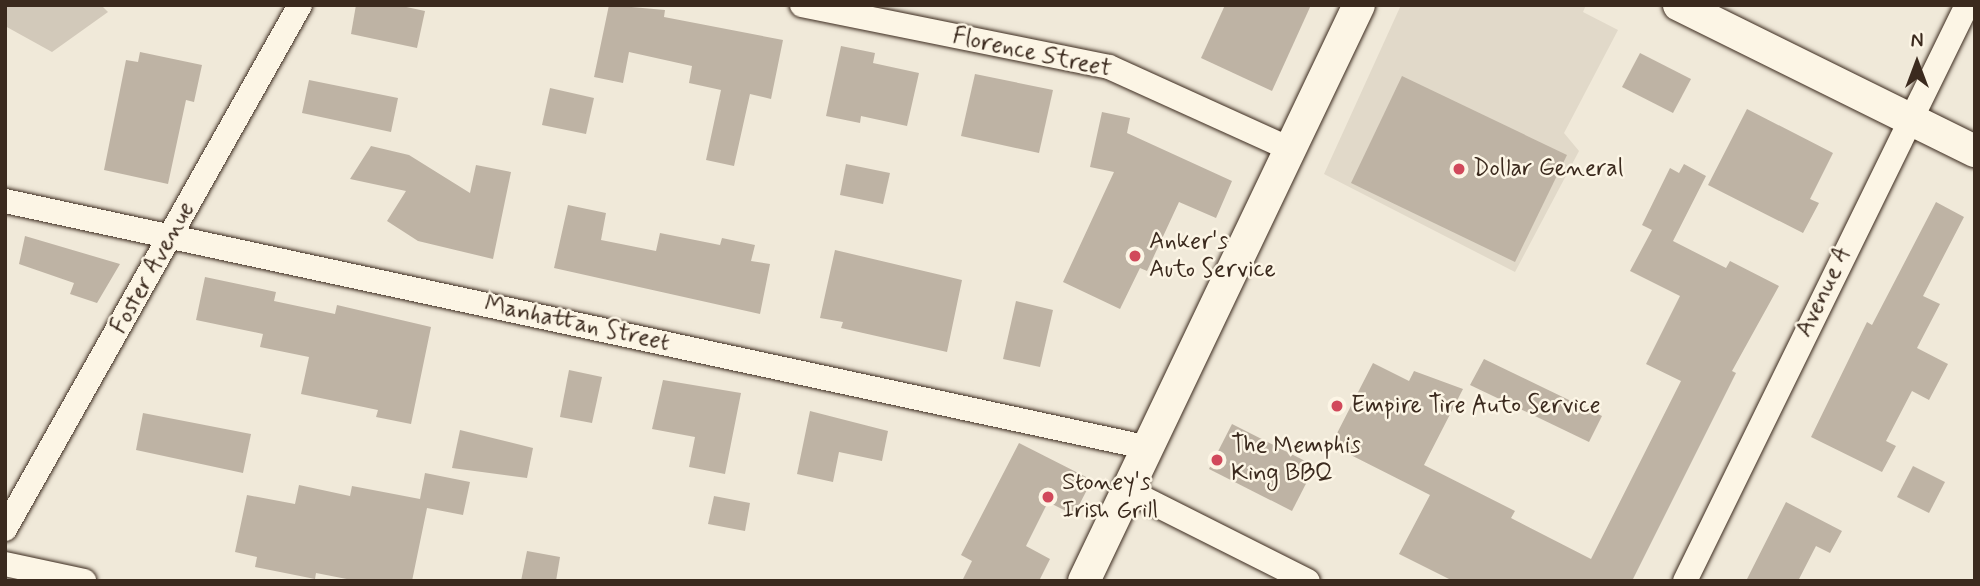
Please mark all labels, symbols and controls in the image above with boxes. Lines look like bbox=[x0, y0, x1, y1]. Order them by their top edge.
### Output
street label: Florence Street bbox=[951, 22, 1113, 84]
north arrow bbox=[1882, 28, 1952, 98]
text: N bbox=[1911, 29, 1923, 54]
place label: Dollar General bbox=[1473, 155, 1622, 183]
marker: Dollar General bbox=[1451, 161, 1467, 177]
street label: Foster Avenue bbox=[106, 198, 200, 338]
place label: Anker's Auto Service bbox=[1149, 228, 1273, 284]
street label: Avenue A bbox=[1790, 242, 1858, 342]
marker: Anker's Auto Service bbox=[1127, 248, 1143, 264]
street label: Manhattan Street bbox=[480, 290, 674, 358]
place label: Empire Tire Auto Service bbox=[1351, 392, 1596, 420]
marker: Empire Tire Auto Service bbox=[1329, 398, 1345, 414]
place label: The Memphis King BBQ bbox=[1231, 432, 1367, 488]
marker: The Memphis King BBQ bbox=[1209, 452, 1225, 468]
place label: Stoney's Irish Grill bbox=[1062, 469, 1158, 525]
marker: Stoney's Irish Grill bbox=[1040, 489, 1056, 505]

